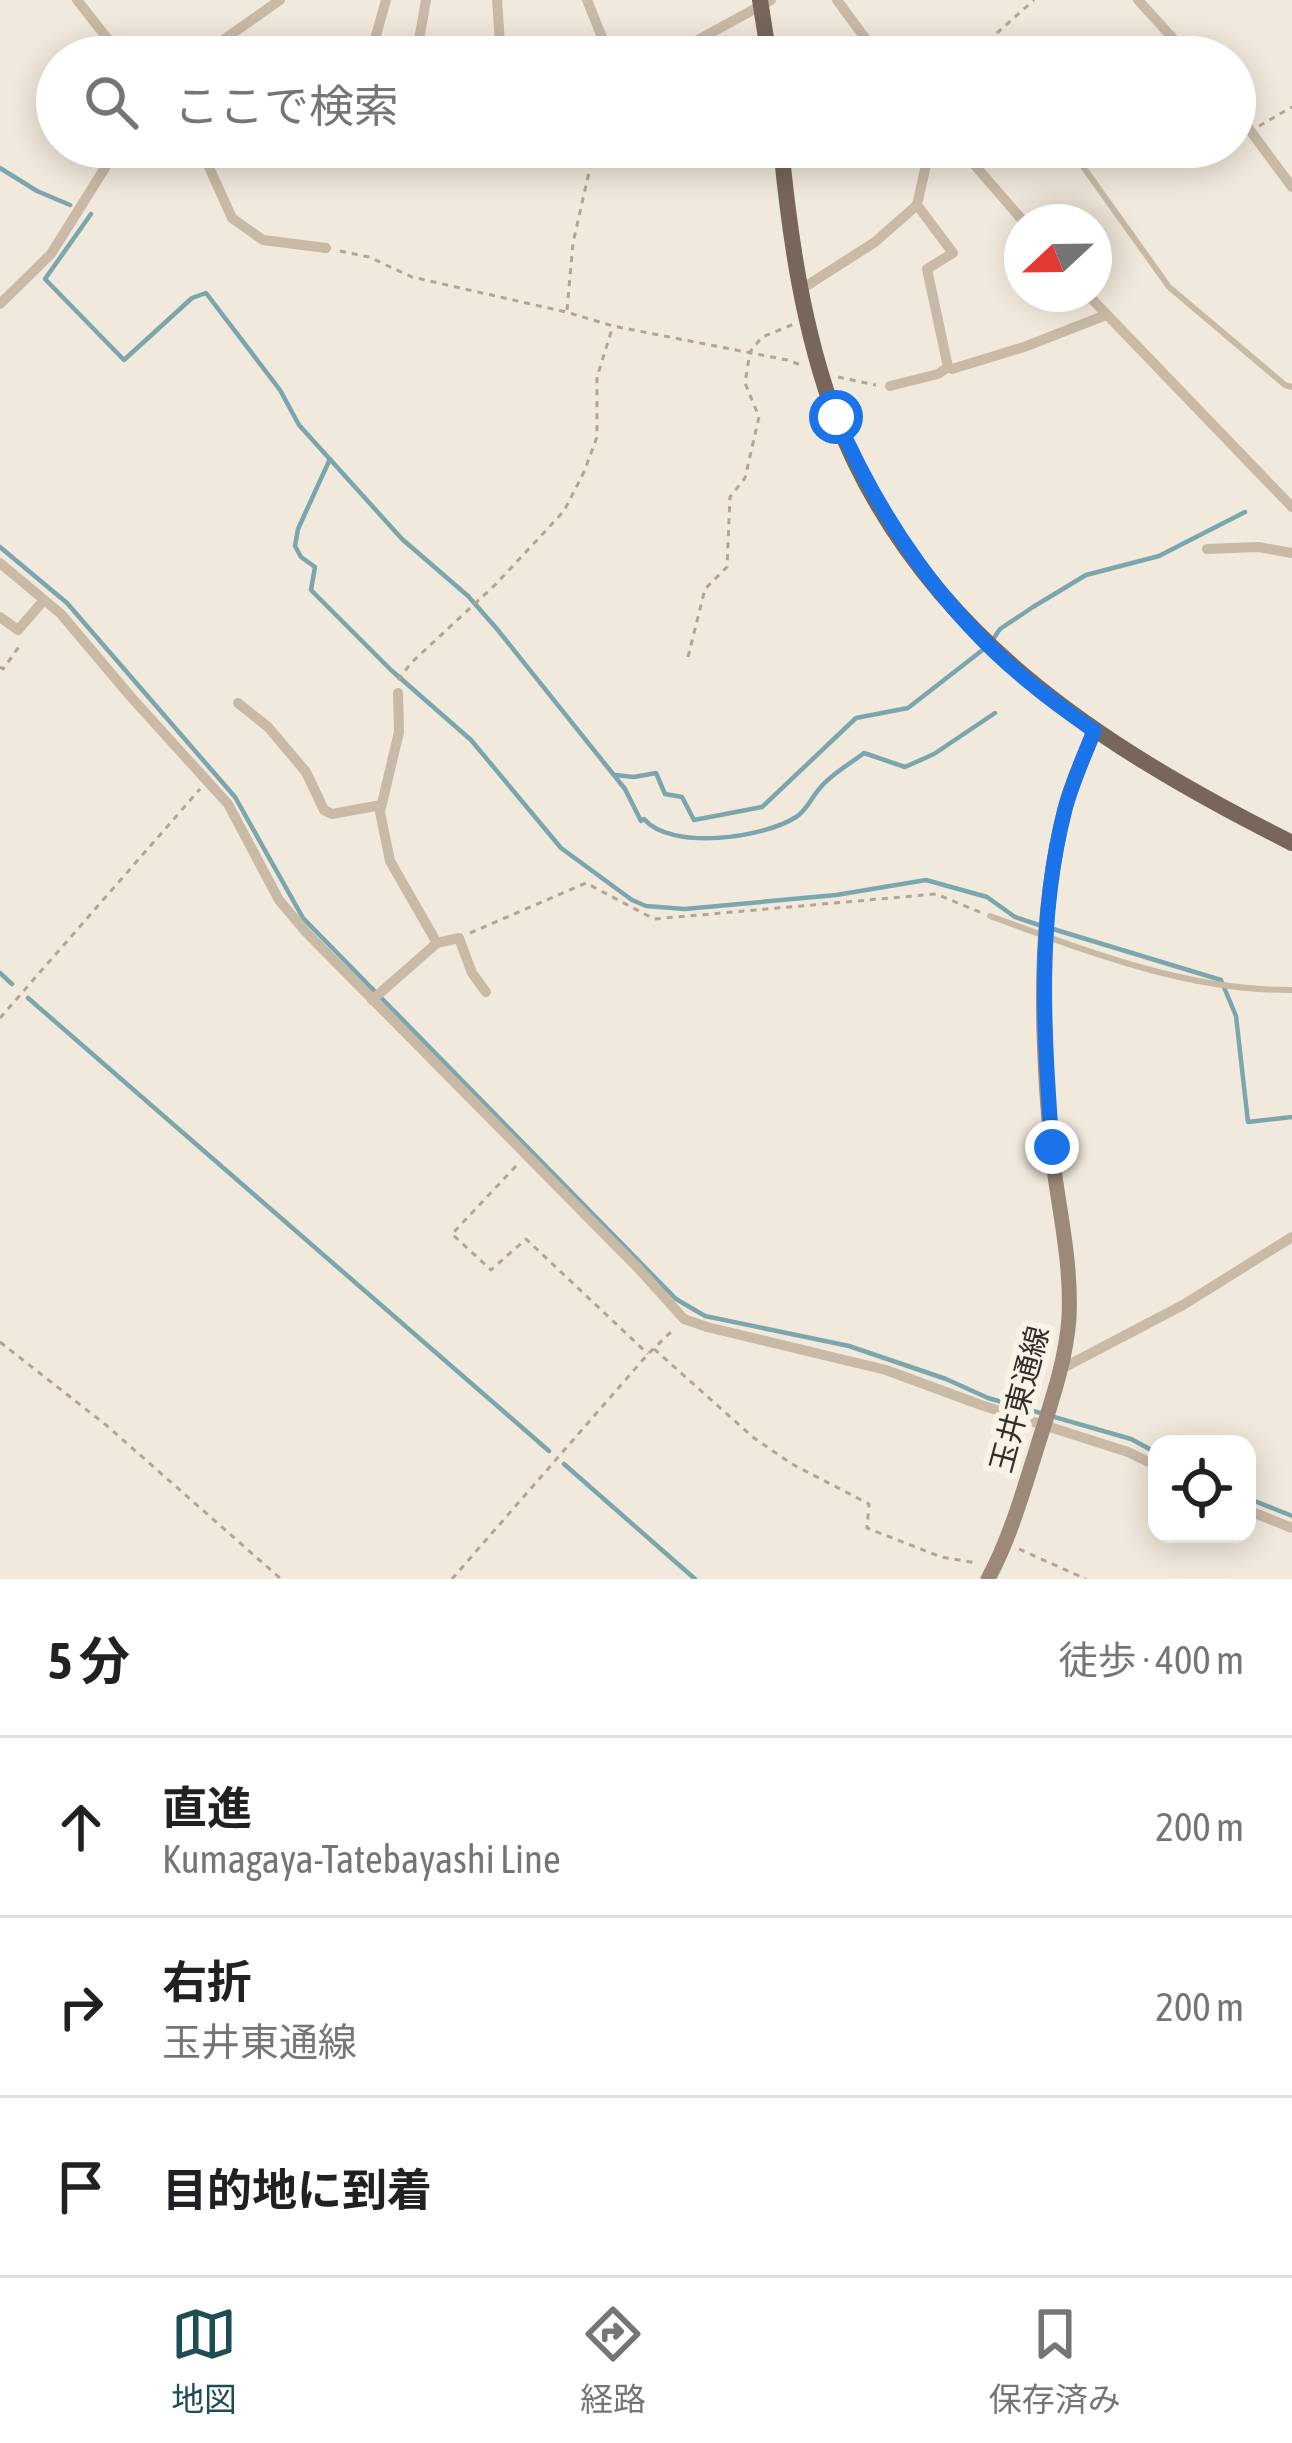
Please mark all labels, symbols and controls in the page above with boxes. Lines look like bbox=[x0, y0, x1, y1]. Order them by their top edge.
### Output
search box bbox=[36, 36, 1256, 168]
icon: search bbox=[78, 69, 144, 135]
text: ここで検索 bbox=[174, 80, 399, 132]
north arrow bbox=[1004, 204, 1112, 312]
route start bbox=[809, 390, 863, 444]
route end bbox=[1025, 1120, 1079, 1174]
street label: 玉井東通線 bbox=[983, 1322, 1055, 1476]
map controls bbox=[1148, 1435, 1256, 1543]
button: locate bbox=[1148, 1435, 1256, 1543]
text: 5 分 bbox=[48, 1631, 130, 1690]
text: 徒歩 · 400 m bbox=[1059, 1638, 1244, 1682]
text: 直進 bbox=[162, 1782, 252, 1834]
icon: ahead bbox=[48, 1794, 114, 1860]
text: 200 m bbox=[1156, 1805, 1244, 1849]
text: Kumagaya-Tatebayashi Line bbox=[162, 1837, 561, 1881]
text: 右折 bbox=[162, 1956, 252, 2008]
icon: right bbox=[48, 1974, 114, 2040]
text: 200 m bbox=[1156, 1985, 1244, 2029]
text: 玉井東通線 bbox=[162, 2020, 357, 2064]
icon: arrive bbox=[48, 2154, 114, 2220]
text: 目的地に到着 bbox=[162, 2164, 432, 2216]
tab: 地図 bbox=[171, 2301, 237, 2421]
tab: 経路 bbox=[580, 2301, 646, 2421]
tab: 保存済み bbox=[989, 2301, 1121, 2421]

